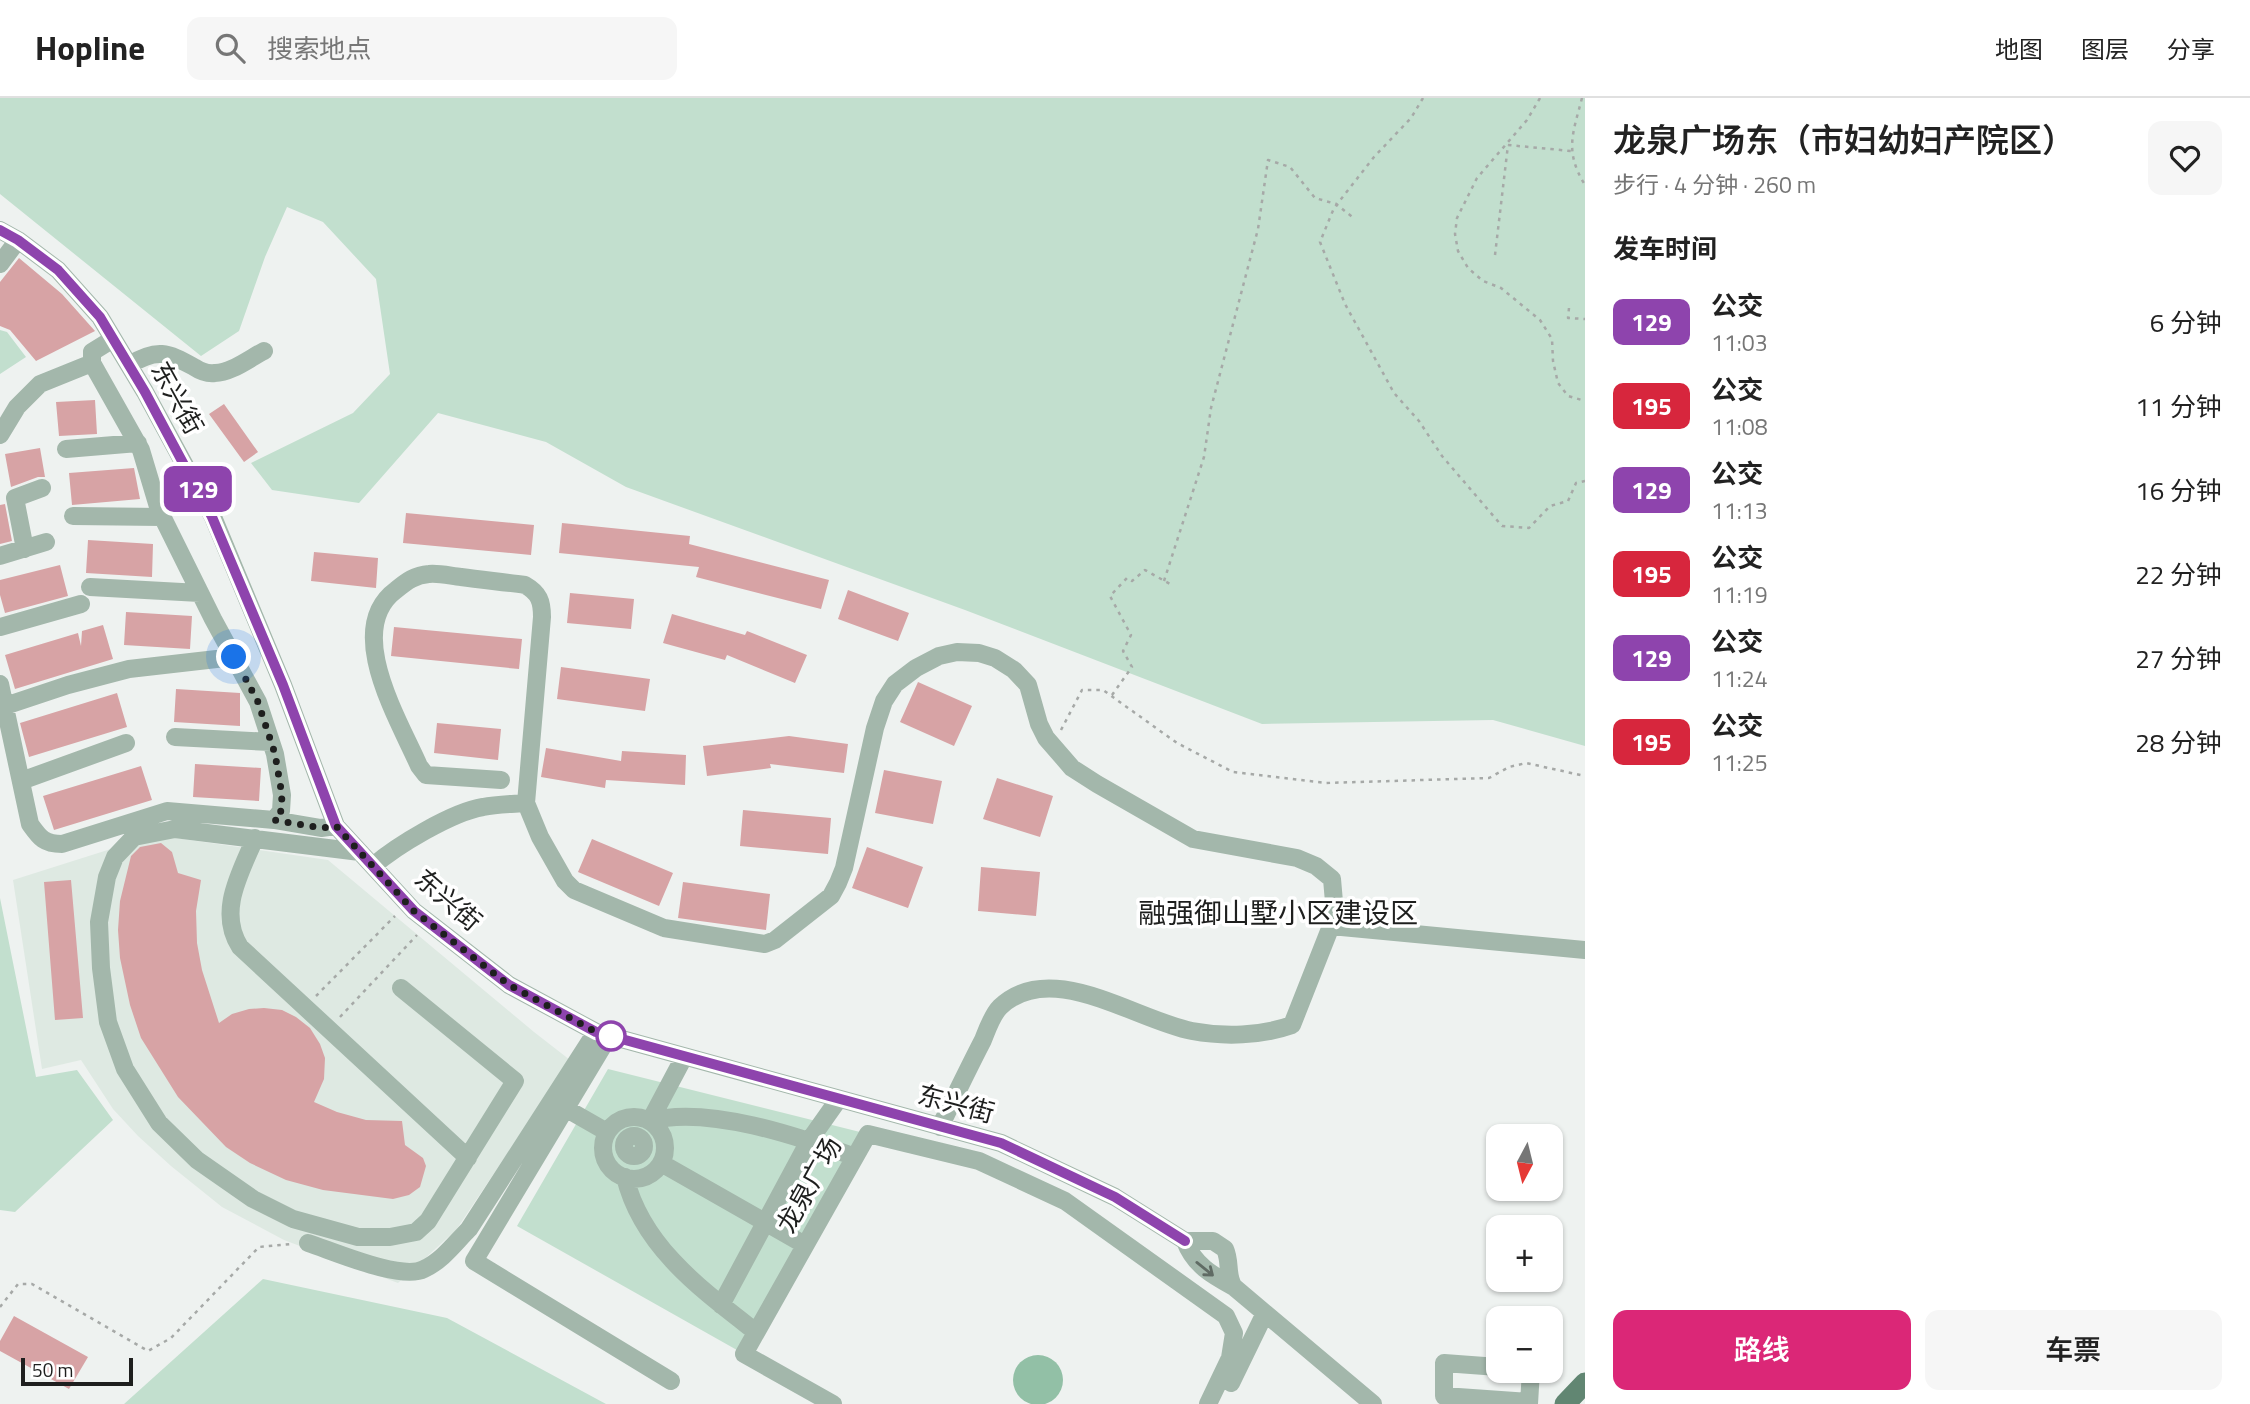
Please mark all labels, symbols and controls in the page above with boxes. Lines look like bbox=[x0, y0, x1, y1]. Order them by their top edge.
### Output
search box bbox=[187, 17, 677, 80]
text: Hopline bbox=[35, 23, 145, 73]
icon: search bbox=[211, 29, 249, 67]
text: 搜索地点 bbox=[267, 29, 371, 68]
text: 地图 bbox=[1995, 31, 2043, 67]
text: 图层 bbox=[2081, 31, 2129, 67]
text: 分享 bbox=[2167, 31, 2215, 67]
text: 龙泉广场东（市妇幼妇产院区） bbox=[1613, 115, 2075, 165]
button: heart bbox=[2148, 121, 2222, 195]
text: 步行 · 4 分钟 · 260 m bbox=[1613, 167, 1816, 202]
text: 发车时间 bbox=[1613, 229, 1717, 268]
text: 公交 bbox=[1711, 286, 1763, 325]
text: 6 分钟 bbox=[2150, 303, 2222, 342]
text: 129 bbox=[1631, 304, 1672, 340]
text: 11:03 bbox=[1711, 325, 1768, 360]
street label: 东兴街 bbox=[141, 354, 213, 441]
text: 公交 bbox=[1711, 370, 1763, 409]
text: 11 分钟 bbox=[2135, 387, 2222, 426]
text: 195 bbox=[1631, 388, 1672, 424]
text: 11:08 bbox=[1711, 409, 1768, 444]
text: 公交 bbox=[1711, 454, 1763, 493]
line badge: 129 bbox=[158, 466, 238, 512]
text: 129 bbox=[178, 471, 218, 507]
text: 16 分钟 bbox=[2135, 471, 2222, 510]
text: 129 bbox=[1631, 472, 1672, 508]
text: 11:13 bbox=[1711, 493, 1768, 528]
text: 公交 bbox=[1711, 538, 1763, 577]
text: 22 分钟 bbox=[2135, 555, 2222, 594]
text: 195 bbox=[1631, 556, 1672, 592]
text: 11:19 bbox=[1711, 577, 1768, 612]
text: 公交 bbox=[1711, 622, 1763, 661]
your location bbox=[216, 639, 251, 674]
text: 27 分钟 bbox=[2135, 639, 2222, 678]
text: 129 bbox=[1631, 640, 1672, 676]
text: 11:24 bbox=[1711, 661, 1768, 696]
text: 公交 bbox=[1711, 706, 1763, 745]
text: 28 分钟 bbox=[2135, 723, 2222, 762]
text: 195 bbox=[1631, 724, 1672, 760]
text: 11:25 bbox=[1711, 745, 1768, 780]
street label: 东兴街 bbox=[406, 859, 491, 940]
district label: 融强御山墅小区建设区 bbox=[1138, 891, 1418, 934]
unlabelled marker bbox=[596, 1021, 626, 1051]
street label: 东兴街 bbox=[913, 1075, 999, 1132]
north arrow bbox=[1486, 1124, 1563, 1200]
map controls bbox=[1486, 1124, 1563, 1383]
street label: 龙泉广场 bbox=[766, 1130, 851, 1240]
button: + bbox=[1486, 1215, 1563, 1292]
one-way arrow bbox=[1195, 1261, 1213, 1276]
button: − bbox=[1486, 1306, 1563, 1383]
button: 路线 bbox=[1613, 1310, 1911, 1390]
button: 车票 bbox=[1925, 1310, 2222, 1390]
scale bar bbox=[21, 1355, 133, 1387]
text: 50 m bbox=[32, 1355, 73, 1384]

